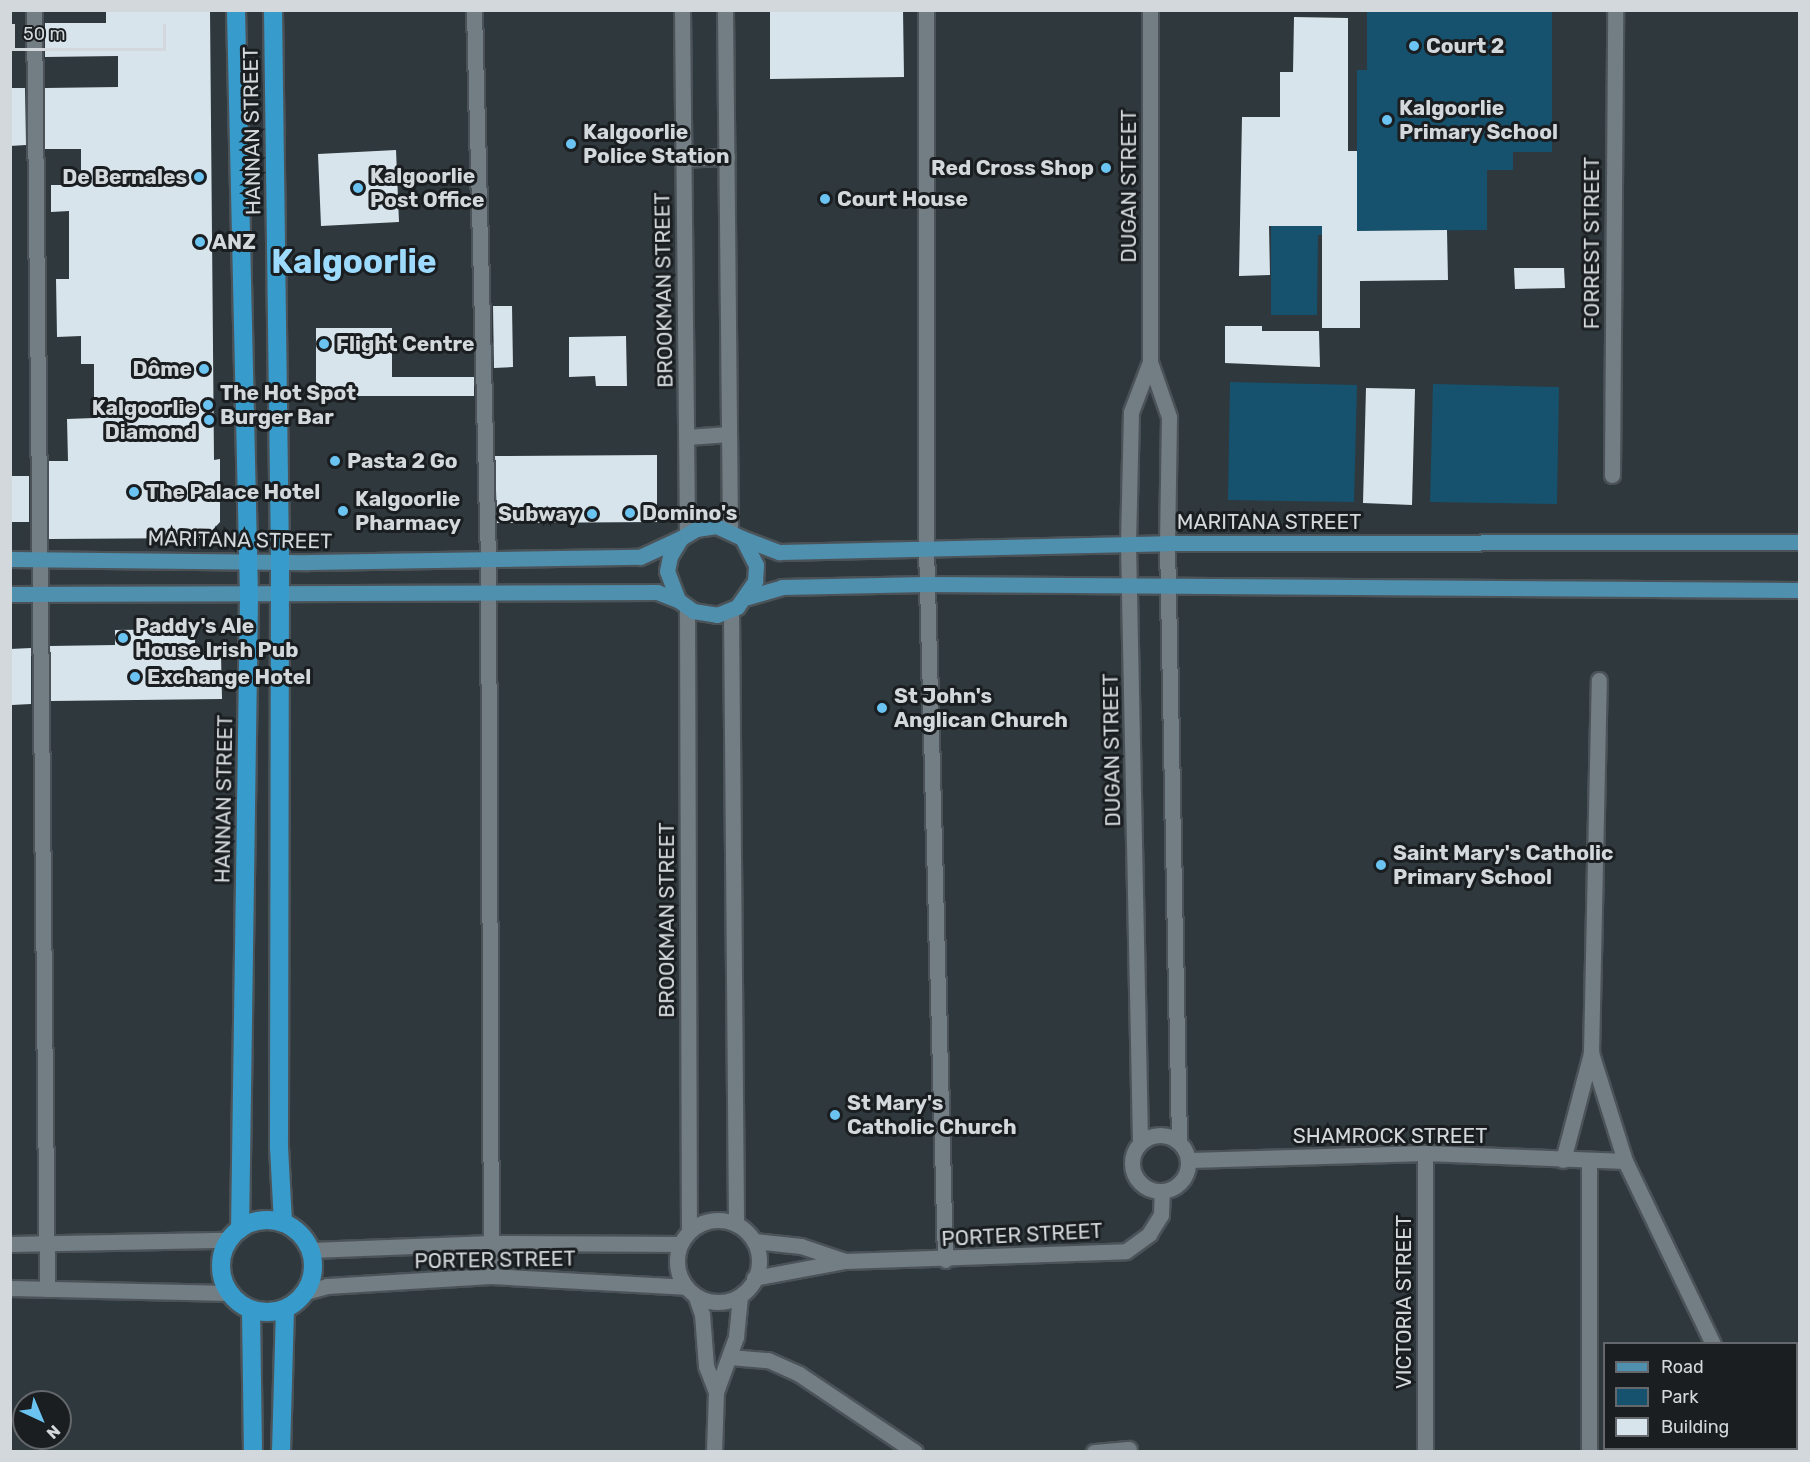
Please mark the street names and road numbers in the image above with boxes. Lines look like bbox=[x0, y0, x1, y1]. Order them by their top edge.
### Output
street label: HANNAN STREET bbox=[238, 47, 266, 215]
street label: DUGAN STREET bbox=[1116, 109, 1142, 263]
street label: FORREST STREET bbox=[1579, 156, 1605, 330]
street label: BROOKMAN STREET bbox=[650, 192, 678, 388]
street label: MARITANA STREET bbox=[1176, 509, 1362, 535]
street label: MARITANA STREET bbox=[147, 526, 333, 554]
street label: DUGAN STREET bbox=[1098, 673, 1126, 827]
street label: HANNAN STREET bbox=[210, 715, 238, 883]
street label: BROOKMAN STREET bbox=[654, 822, 680, 1018]
street label: SHAMROCK STREET bbox=[1293, 1123, 1487, 1149]
street label: VICTORIA STREET bbox=[1391, 1215, 1417, 1389]
street label: PORTER STREET bbox=[941, 1218, 1103, 1252]
street label: PORTER STREET bbox=[414, 1246, 576, 1274]

